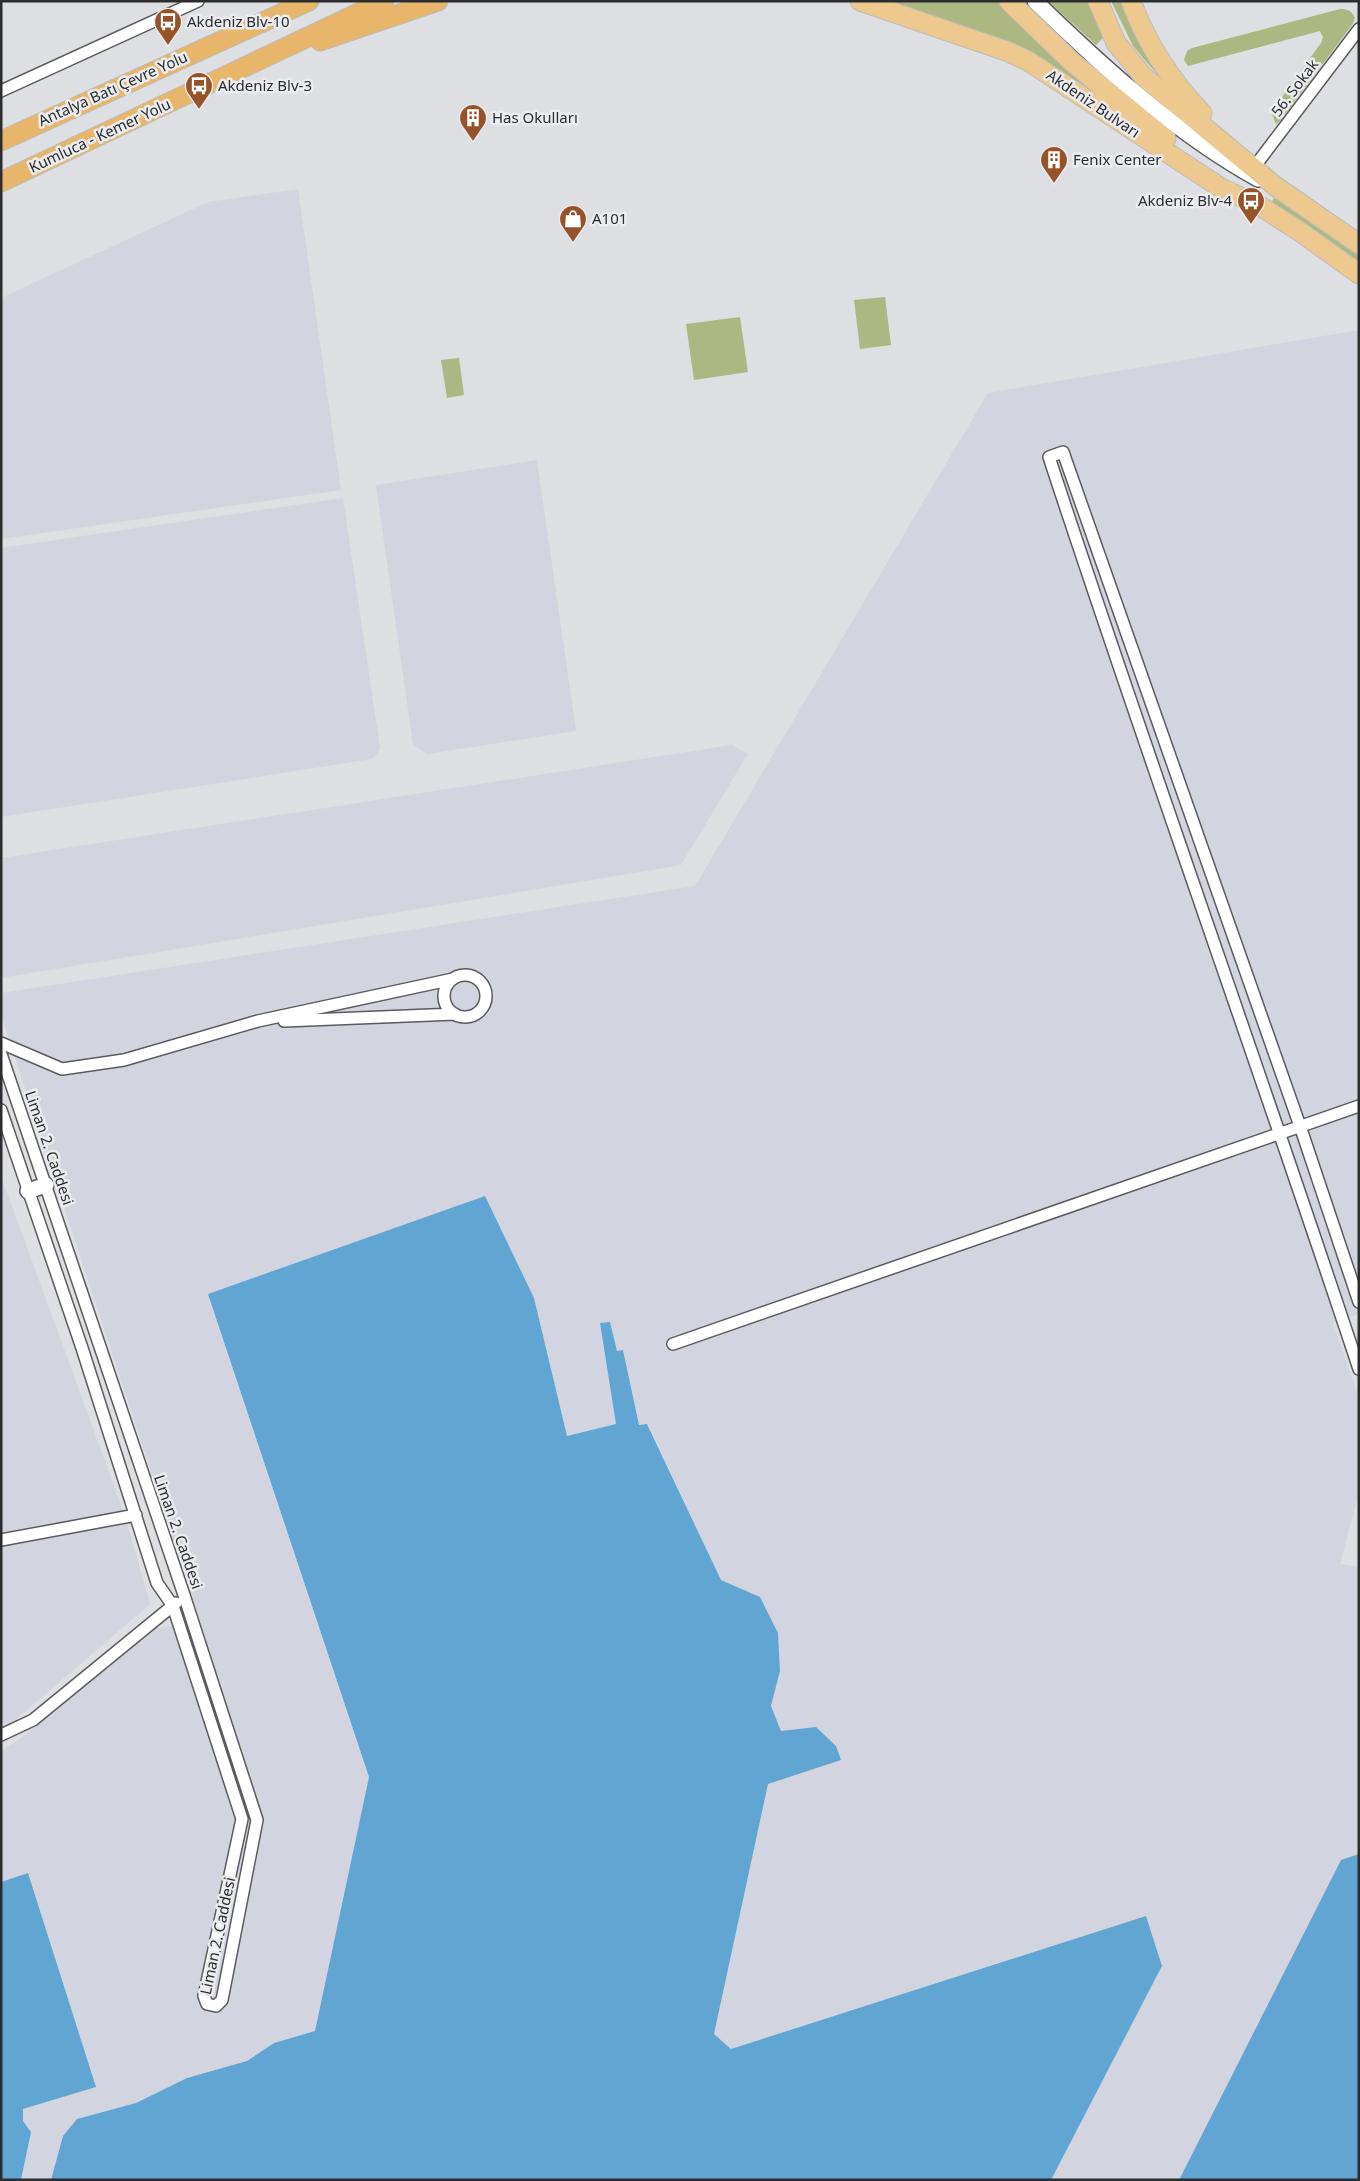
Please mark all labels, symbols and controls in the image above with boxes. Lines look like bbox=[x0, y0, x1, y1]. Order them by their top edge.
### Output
bus stop icon: Akdeniz Blv-10 bbox=[153, 7, 183, 46]
place label: Akdeniz Blv-10 bbox=[187, 11, 290, 31]
street label: Antalya Batı Çevre Yolu bbox=[35, 46, 190, 130]
street label: 56. Sokak bbox=[1266, 55, 1322, 120]
street label: Akdeniz Bulvarı bbox=[1043, 65, 1144, 142]
bus stop icon: Akdeniz Blv-3 bbox=[184, 71, 214, 110]
place label: Akdeniz Blv-3 bbox=[218, 75, 312, 95]
street label: Kumluca - Kemer Yolu bbox=[25, 93, 174, 177]
building icon: Has Okulları bbox=[458, 103, 488, 142]
place label: Has Okulları bbox=[492, 107, 578, 127]
building icon: Fenix Center bbox=[1039, 145, 1069, 184]
place label: Fenix Center bbox=[1073, 149, 1162, 169]
bus stop icon: Akdeniz Blv-4 bbox=[1236, 186, 1266, 225]
place label: Akdeniz Blv-4 bbox=[1138, 190, 1232, 210]
shop icon: A101 bbox=[558, 204, 588, 243]
place label: A101 bbox=[592, 208, 627, 228]
street label: Liman 2. Caddesi bbox=[21, 1088, 79, 1208]
street label: Liman 2. Caddesi bbox=[150, 1472, 208, 1592]
street label: Liman 2. Caddesi bbox=[195, 1875, 239, 1996]

